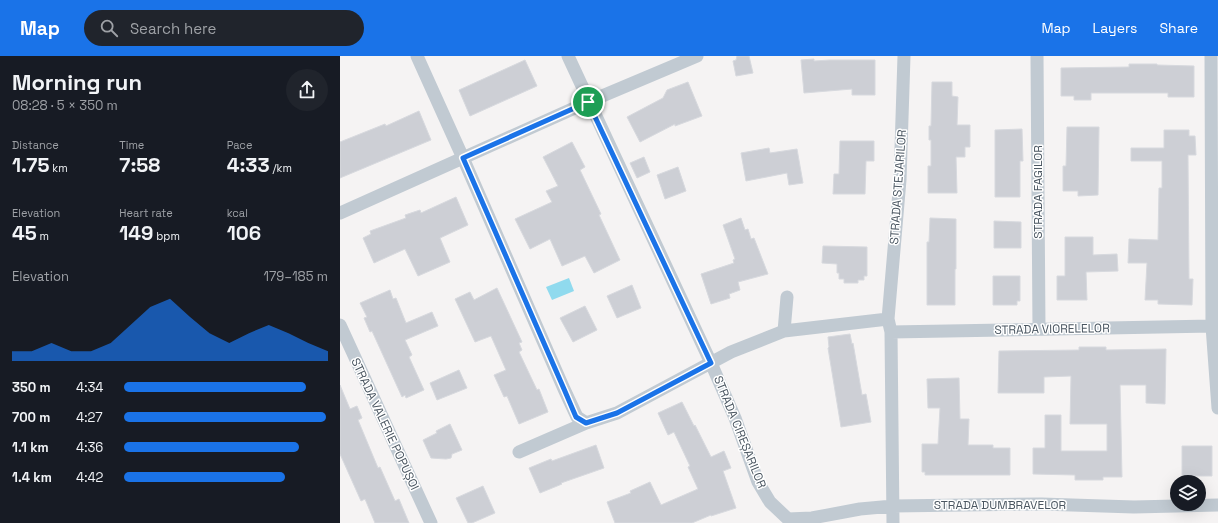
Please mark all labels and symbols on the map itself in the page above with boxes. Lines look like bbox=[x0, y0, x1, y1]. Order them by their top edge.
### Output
pin bbox=[571, 85, 605, 119]
street label: STRADA STEJARILOR bbox=[886, 129, 910, 245]
street label: STRADA FAGILOR bbox=[1030, 145, 1046, 239]
street label: STRADA VIORELELOR bbox=[994, 320, 1110, 338]
street label: STRADA VALERIE POPUȘOI bbox=[347, 355, 423, 493]
street label: STRADA CIREȘARILOR bbox=[710, 373, 770, 491]
street label: STRADA DUMBRAVELOR bbox=[934, 497, 1066, 513]

